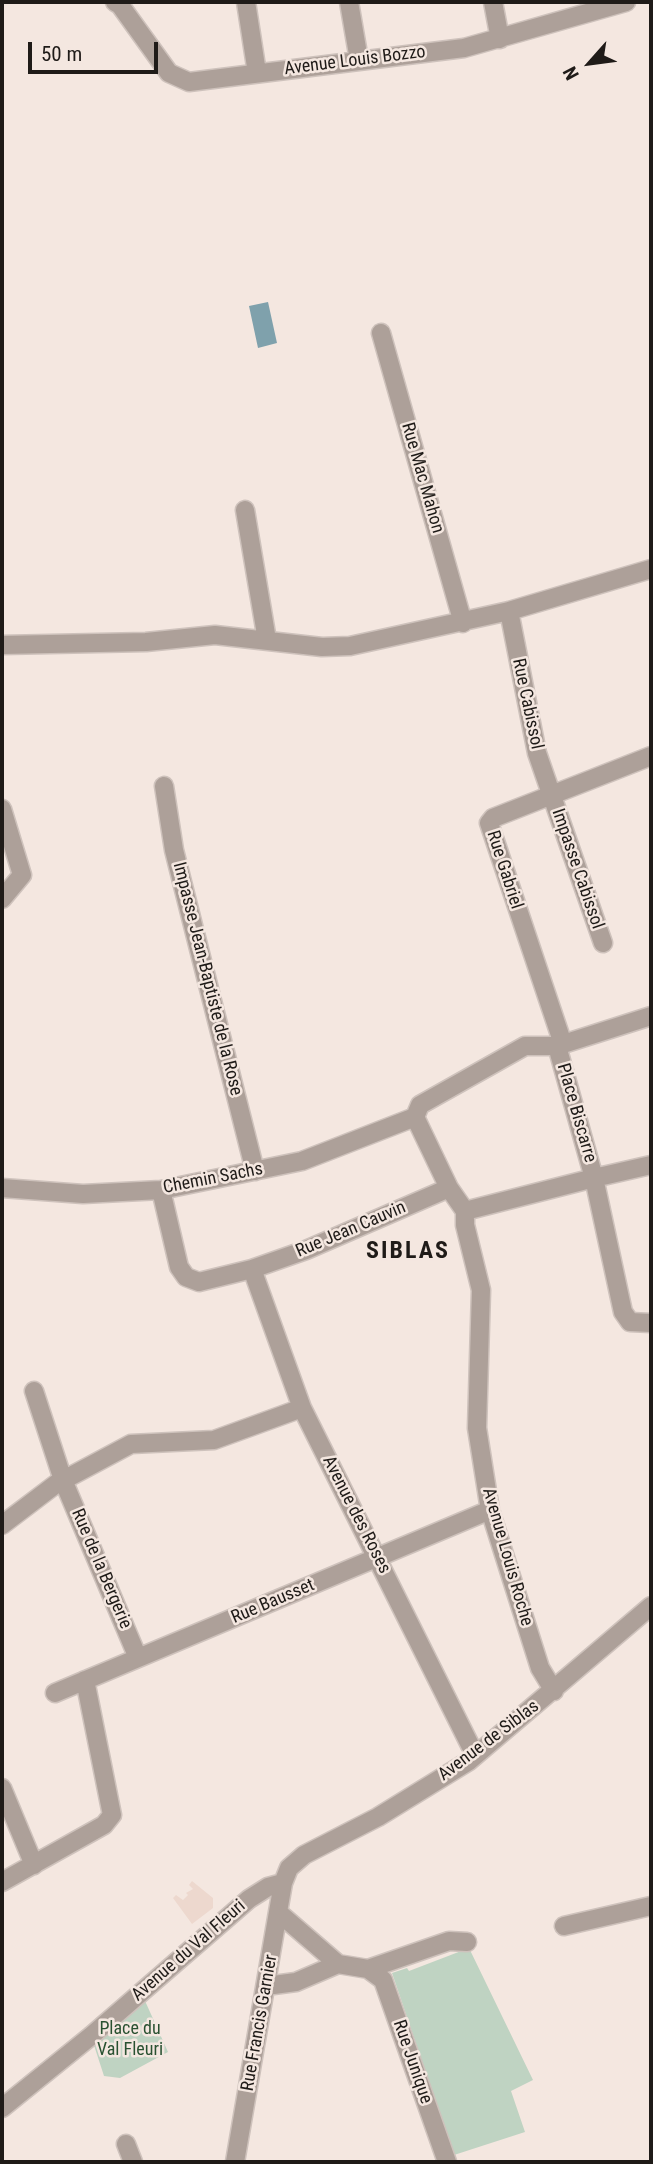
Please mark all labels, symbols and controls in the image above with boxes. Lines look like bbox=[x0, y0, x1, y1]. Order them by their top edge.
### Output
scale bar bbox=[32, 28, 161, 72]
north arrow bbox=[555, 28, 625, 98]
text: 50 m bbox=[41, 42, 82, 66]
street label: Avenue Louis Bozzo bbox=[283, 42, 427, 80]
text: N bbox=[558, 63, 584, 84]
street label: Rue Mac Mahon bbox=[396, 420, 448, 536]
street label: Rue Cabissol bbox=[507, 657, 547, 751]
street label: Impasse Cabissol bbox=[546, 806, 608, 932]
street label: Rue Gabriel bbox=[481, 828, 527, 912]
street label: Impasse Jean-Baptiste de la Rose bbox=[167, 860, 247, 1098]
street label: Place Biscarre bbox=[552, 1061, 600, 1165]
street label: Chemin Sachs bbox=[161, 1159, 265, 1199]
street label: Rue Jean Cauvin bbox=[293, 1197, 409, 1263]
district label: SIBLAS bbox=[367, 1238, 449, 1266]
street label: Avenue des Roses bbox=[317, 1453, 395, 1577]
street label: Avenue Louis Roche bbox=[477, 1485, 537, 1629]
street label: Rue de la Bergerie bbox=[66, 1506, 136, 1632]
street label: Rue Bausset bbox=[228, 1575, 318, 1629]
street label: Avenue de Siblas bbox=[434, 1696, 544, 1786]
street label: Avenue du Val Fleuri bbox=[128, 1896, 250, 2006]
street label: Rue Francis Garnier bbox=[237, 1953, 283, 2093]
street label: Rue Junique bbox=[388, 2017, 436, 2107]
park label: Place du Val Fleuri bbox=[97, 2018, 163, 2060]

